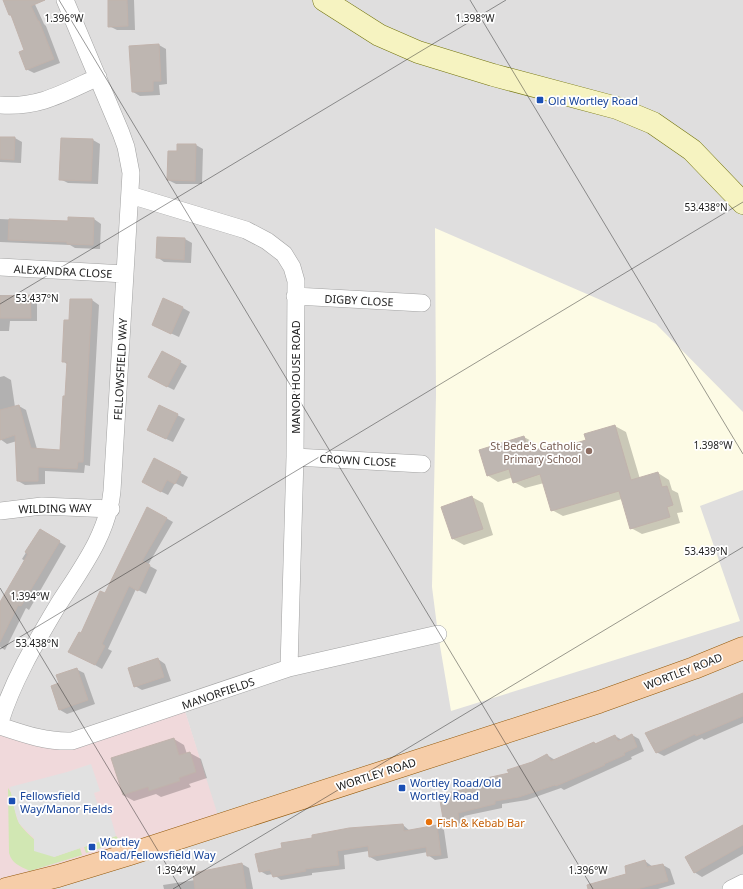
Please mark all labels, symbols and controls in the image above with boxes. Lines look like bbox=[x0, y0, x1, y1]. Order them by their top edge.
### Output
text: 1.396°W bbox=[44, 11, 84, 25]
text: 1.398°W bbox=[455, 11, 495, 25]
place label: Old Wortley Road bbox=[548, 93, 638, 108]
marker: Old Wortley Road bbox=[535, 95, 545, 105]
text: 53.438°N bbox=[684, 200, 728, 214]
street label: ALEXANDRA CLOSE bbox=[13, 261, 113, 281]
text: 53.437°N bbox=[15, 291, 59, 305]
street label: DIGBY CLOSE bbox=[324, 291, 394, 309]
street label: FELLOWSFIELD WAY bbox=[110, 317, 130, 421]
street label: MANOR HOUSE ROAD bbox=[288, 320, 303, 434]
place label: St Bede's Catholic Primary School bbox=[490, 438, 581, 466]
text: 1.398°W bbox=[693, 438, 733, 452]
marker: St Bede's Catholic Primary School bbox=[584, 446, 594, 456]
street label: CROWN CLOSE bbox=[319, 450, 397, 470]
street label: WILDING WAY bbox=[18, 500, 92, 516]
text: 53.439°N bbox=[684, 544, 728, 558]
text: 1.394°W bbox=[10, 589, 50, 603]
text: 53.438°N bbox=[15, 636, 59, 650]
street label: WORTLEY ROAD bbox=[642, 649, 724, 693]
street label: MANORFIELDS bbox=[180, 674, 256, 712]
street label: WORTLEY ROAD bbox=[334, 754, 418, 794]
place label: Wortley Road/Old Wortley Road bbox=[410, 775, 501, 803]
marker: Wortley Road/Old Wortley Road bbox=[397, 783, 407, 793]
place label: Fellowsfield Way/Manor Fields bbox=[20, 788, 113, 816]
marker: Fellowsfield Way/Manor Fields bbox=[7, 796, 17, 806]
place label: Fish & Kebab Bar bbox=[437, 815, 525, 830]
marker: Fish & Kebab Bar bbox=[424, 817, 434, 827]
place label: Wortley Road/Fellowsfield Way bbox=[100, 834, 216, 862]
marker: Wortley Road/Fellowsfield Way bbox=[87, 842, 97, 852]
text: 1.394°W bbox=[156, 863, 196, 877]
text: 1.396°W bbox=[568, 863, 608, 877]

